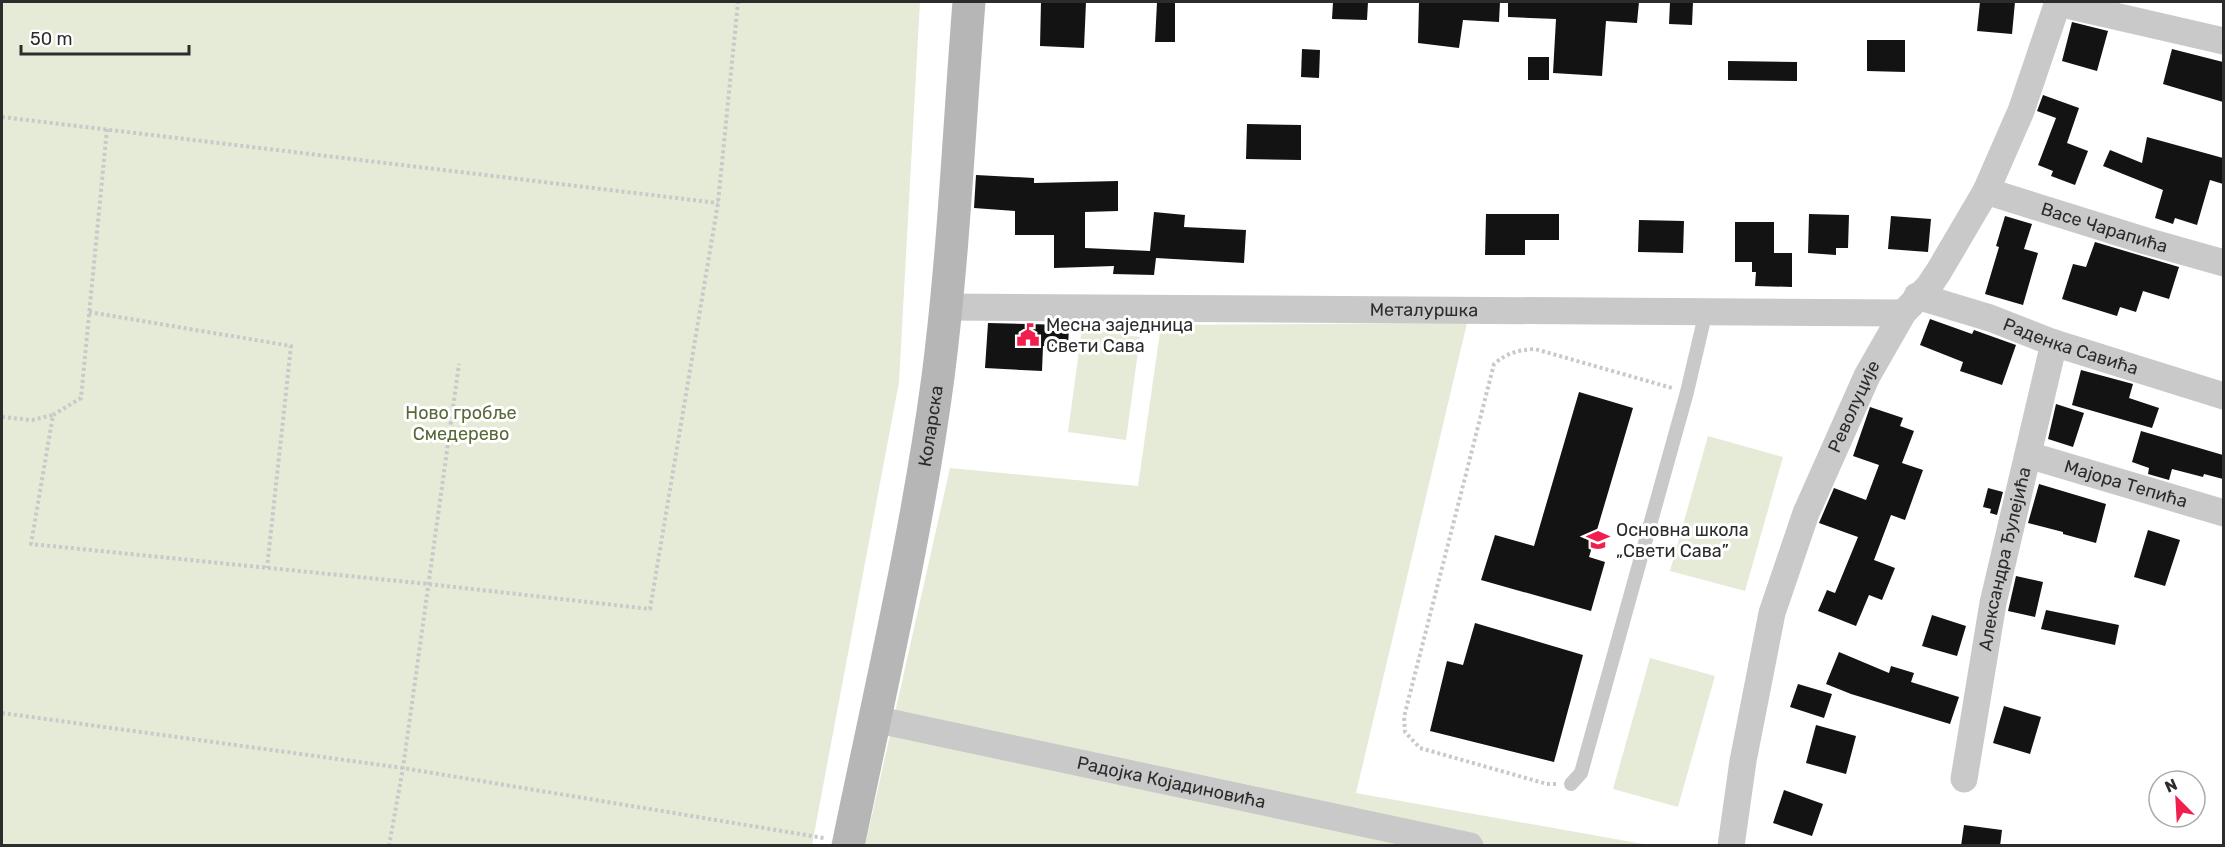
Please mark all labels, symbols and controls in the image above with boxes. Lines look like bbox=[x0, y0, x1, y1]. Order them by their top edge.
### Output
scale bar bbox=[21, 18, 189, 56]
text: 50 m bbox=[30, 28, 73, 50]
street label: Васе Чарапића bbox=[2038, 198, 2170, 258]
street label: Металуршка bbox=[1370, 299, 1478, 321]
street label: Раденка Савића bbox=[2000, 313, 2141, 380]
place label: Месна заједница Свети Сава bbox=[1046, 314, 1193, 357]
public building icon: Месна заједница Свети Сава bbox=[1015, 322, 1041, 348]
street label: Револуције bbox=[1823, 356, 1885, 456]
street label: Коларска bbox=[914, 384, 948, 468]
park label: Ново гробље Смедерево bbox=[405, 402, 517, 445]
street label: Мајора Тепића bbox=[2062, 455, 2190, 513]
street label: Александра Ђулејића bbox=[1974, 465, 2036, 652]
place label: Основна школа „Свети Сава” bbox=[1616, 519, 1749, 562]
school or university icon: Основна школа „Свети Сава” bbox=[1585, 527, 1611, 553]
street label: Радојка Којадиновића bbox=[1075, 752, 1268, 813]
north arrow bbox=[2147, 769, 2207, 829]
text: N bbox=[2162, 775, 2180, 797]

